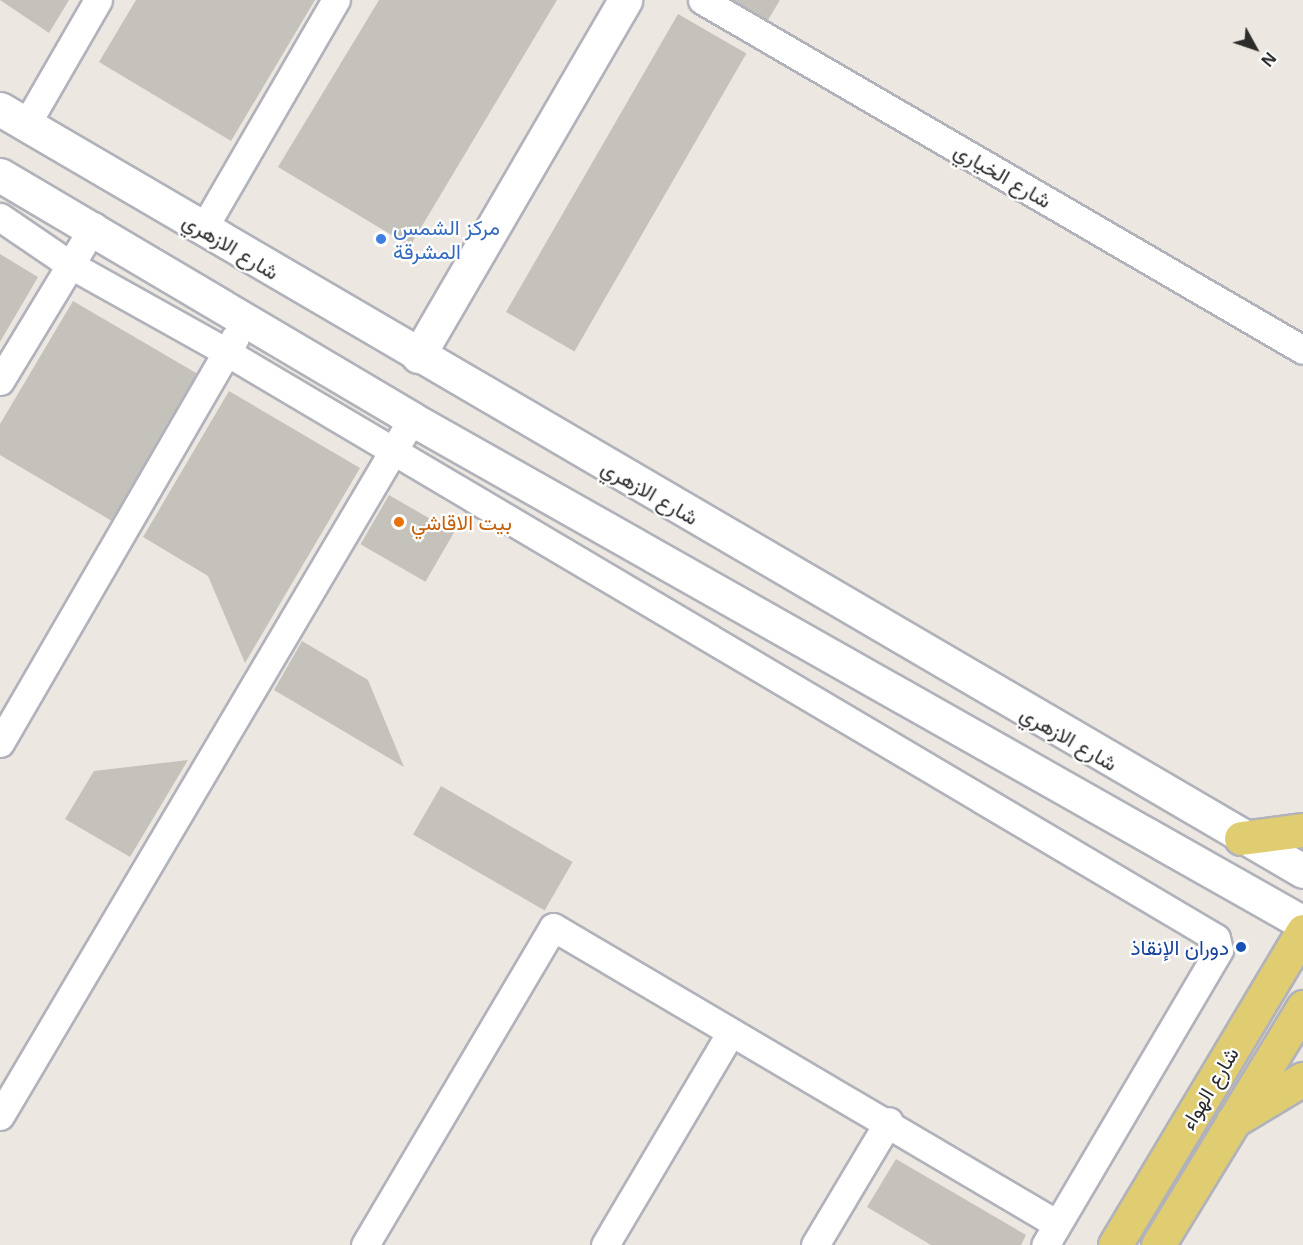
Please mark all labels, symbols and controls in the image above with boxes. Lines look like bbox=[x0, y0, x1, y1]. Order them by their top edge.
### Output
north arrow bbox=[1225, 18, 1285, 78]
text: N bbox=[1256, 48, 1281, 72]
street label: شارع الخياري bbox=[950, 137, 1056, 213]
street label: شارع الازهري bbox=[178, 207, 284, 285]
place label: مركز الشمس المشرقة bbox=[393, 214, 500, 264]
marker: مركز الشمس المشرقة bbox=[374, 232, 388, 246]
street label: شارع الازهري bbox=[597, 454, 703, 530]
place label: بيت الاقاشي bbox=[411, 509, 512, 535]
marker: بيت الاقاشي bbox=[392, 515, 406, 529]
street label: شارع الازهري bbox=[1016, 700, 1122, 776]
place label: دوران الإنقاذ bbox=[1131, 934, 1229, 960]
marker: دوران الإنقاذ bbox=[1234, 940, 1248, 954]
street label: شارع الهواء bbox=[1175, 1042, 1243, 1134]

